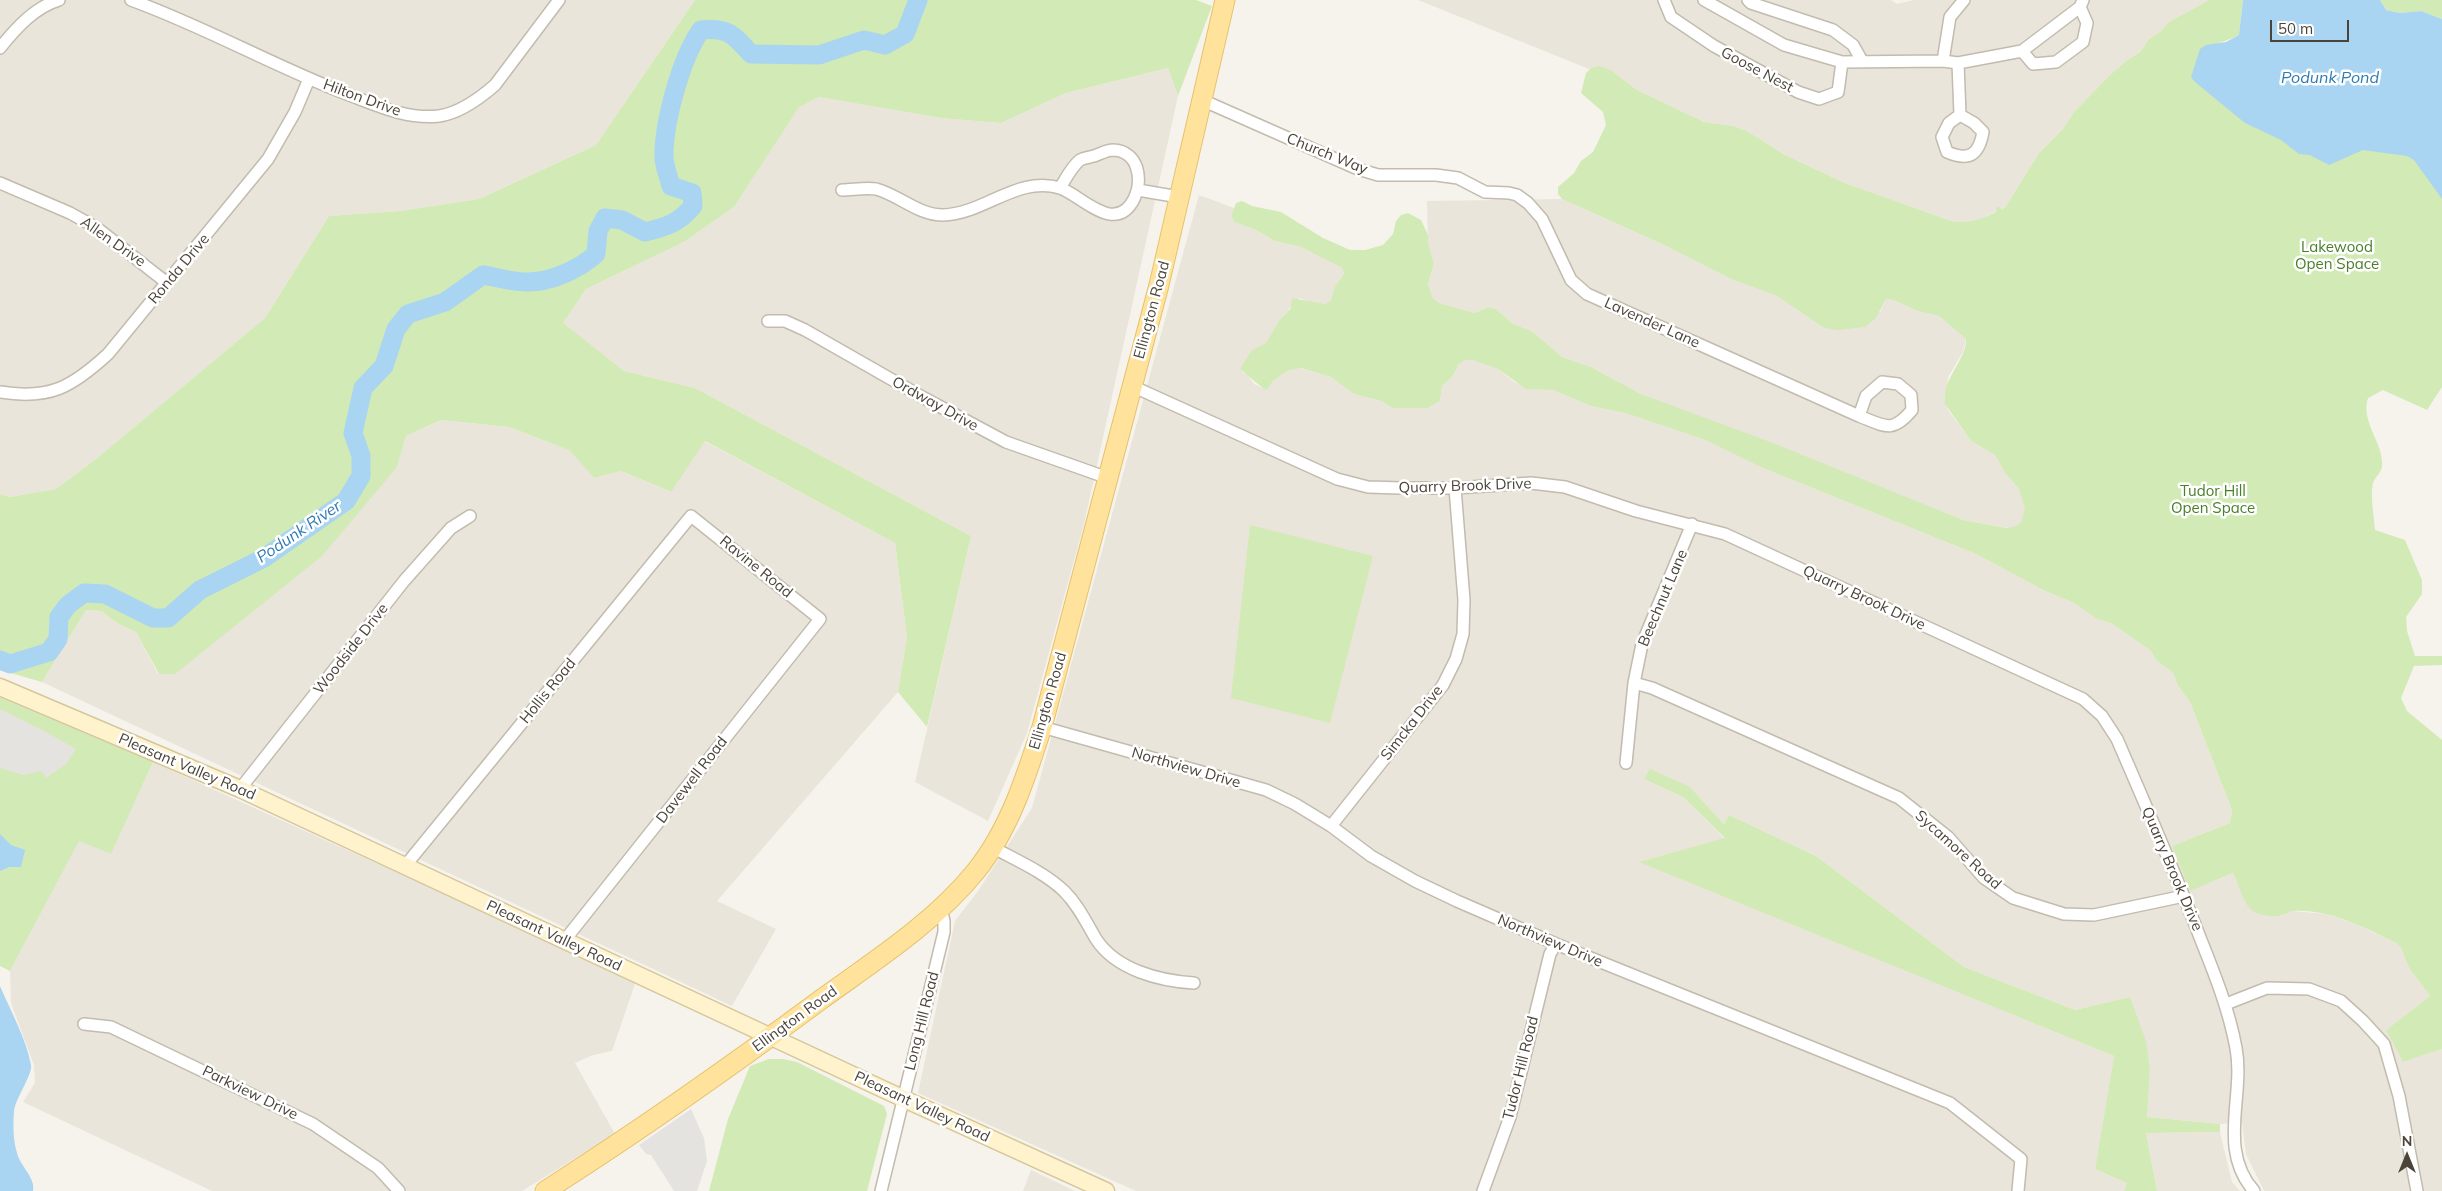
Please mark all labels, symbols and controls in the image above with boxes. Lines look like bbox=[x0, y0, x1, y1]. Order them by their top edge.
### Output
scale bar bbox=[2272, 10, 2351, 42]
text: 50 m bbox=[2278, 19, 2313, 38]
street label: Goose Nest bbox=[1718, 43, 1796, 97]
water label: Podunk Pond bbox=[2281, 68, 2379, 88]
street label: Hilton Drive bbox=[321, 76, 403, 120]
street label: Church Way bbox=[1284, 130, 1370, 178]
street label: Allen Drive bbox=[77, 213, 149, 271]
street label: Ronda Drive bbox=[145, 230, 213, 308]
park label: Lakewood Open Space bbox=[2295, 238, 2379, 273]
street label: Ellington Road bbox=[1130, 259, 1174, 361]
street label: Lavender Lane bbox=[1601, 294, 1703, 352]
street label: Ordway Drive bbox=[889, 373, 981, 435]
street label: Quarry Brook Drive bbox=[1398, 475, 1532, 497]
park label: Tudor Hill Open Space bbox=[2171, 482, 2255, 517]
water label: Podunk River bbox=[253, 497, 345, 567]
street label: Ravine Road bbox=[716, 532, 796, 602]
street label: Beechnut Lane bbox=[1635, 547, 1691, 649]
street label: Quarry Brook Drive bbox=[1800, 562, 1928, 634]
street label: Woodside Drive bbox=[310, 600, 392, 698]
street label: Ellington Road bbox=[1025, 650, 1071, 752]
street label: Hollis Road bbox=[516, 655, 580, 727]
street label: Simcka Drive bbox=[1377, 682, 1447, 764]
street label: Pleasant Valley Road bbox=[116, 730, 258, 804]
street label: Davewell Road bbox=[653, 733, 731, 827]
street label: Northview Drive bbox=[1130, 744, 1242, 792]
street label: Quarry Brook Drive bbox=[2138, 804, 2206, 934]
street label: Sycamore Road bbox=[1911, 807, 2005, 893]
street label: Pleasant Valley Road bbox=[483, 897, 625, 975]
street label: Northview Drive bbox=[1495, 911, 1605, 971]
street label: Long Hill Road bbox=[901, 970, 943, 1072]
street label: Ellington Road bbox=[749, 982, 841, 1056]
street label: Tudor Hill Road bbox=[1499, 1014, 1543, 1122]
street label: Parkview Drive bbox=[199, 1062, 301, 1124]
street label: Pleasant Valley Road bbox=[851, 1068, 993, 1146]
north arrow bbox=[2382, 1131, 2432, 1181]
text: N bbox=[2402, 1132, 2412, 1150]

